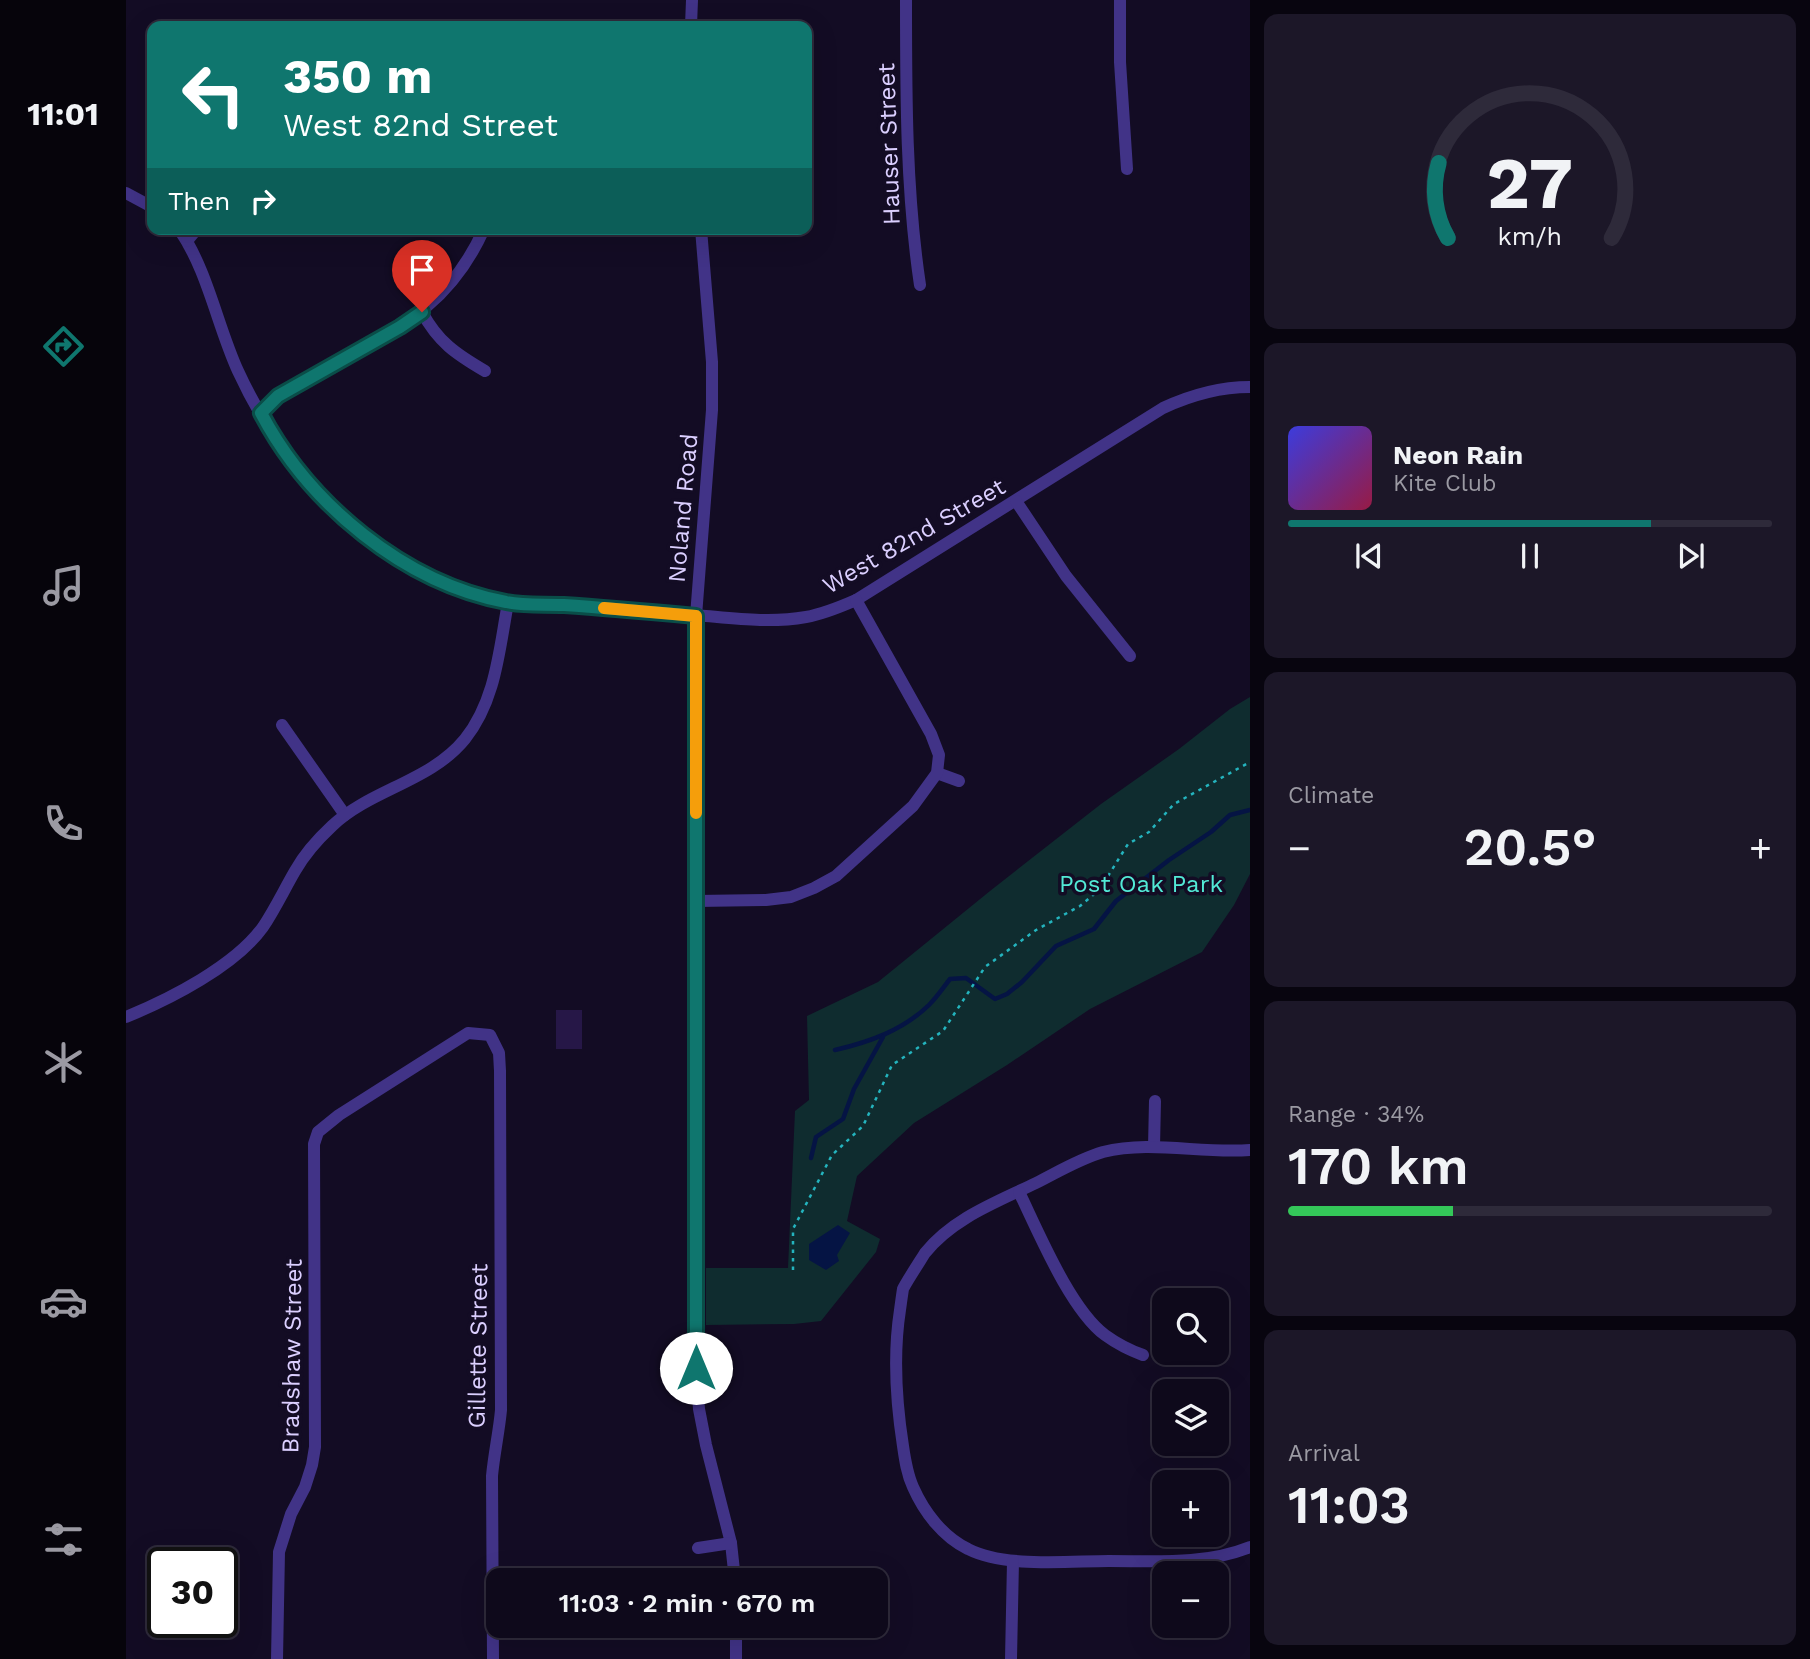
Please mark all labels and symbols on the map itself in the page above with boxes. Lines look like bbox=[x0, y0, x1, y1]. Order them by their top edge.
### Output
street label: Hauser Street bbox=[872, 63, 906, 225]
pin bbox=[392, 240, 452, 312]
street label: Noland Road bbox=[663, 432, 703, 584]
street label: West 82nd Street bbox=[818, 472, 1010, 600]
park label: Post Oak Park bbox=[1059, 870, 1223, 898]
street label: Bradshaw Street bbox=[276, 1258, 308, 1454]
street label: Gillette Street bbox=[463, 1263, 493, 1429]
position arrow bbox=[659, 1331, 733, 1405]
speed limit sign: 30 bbox=[147, 1547, 238, 1638]

